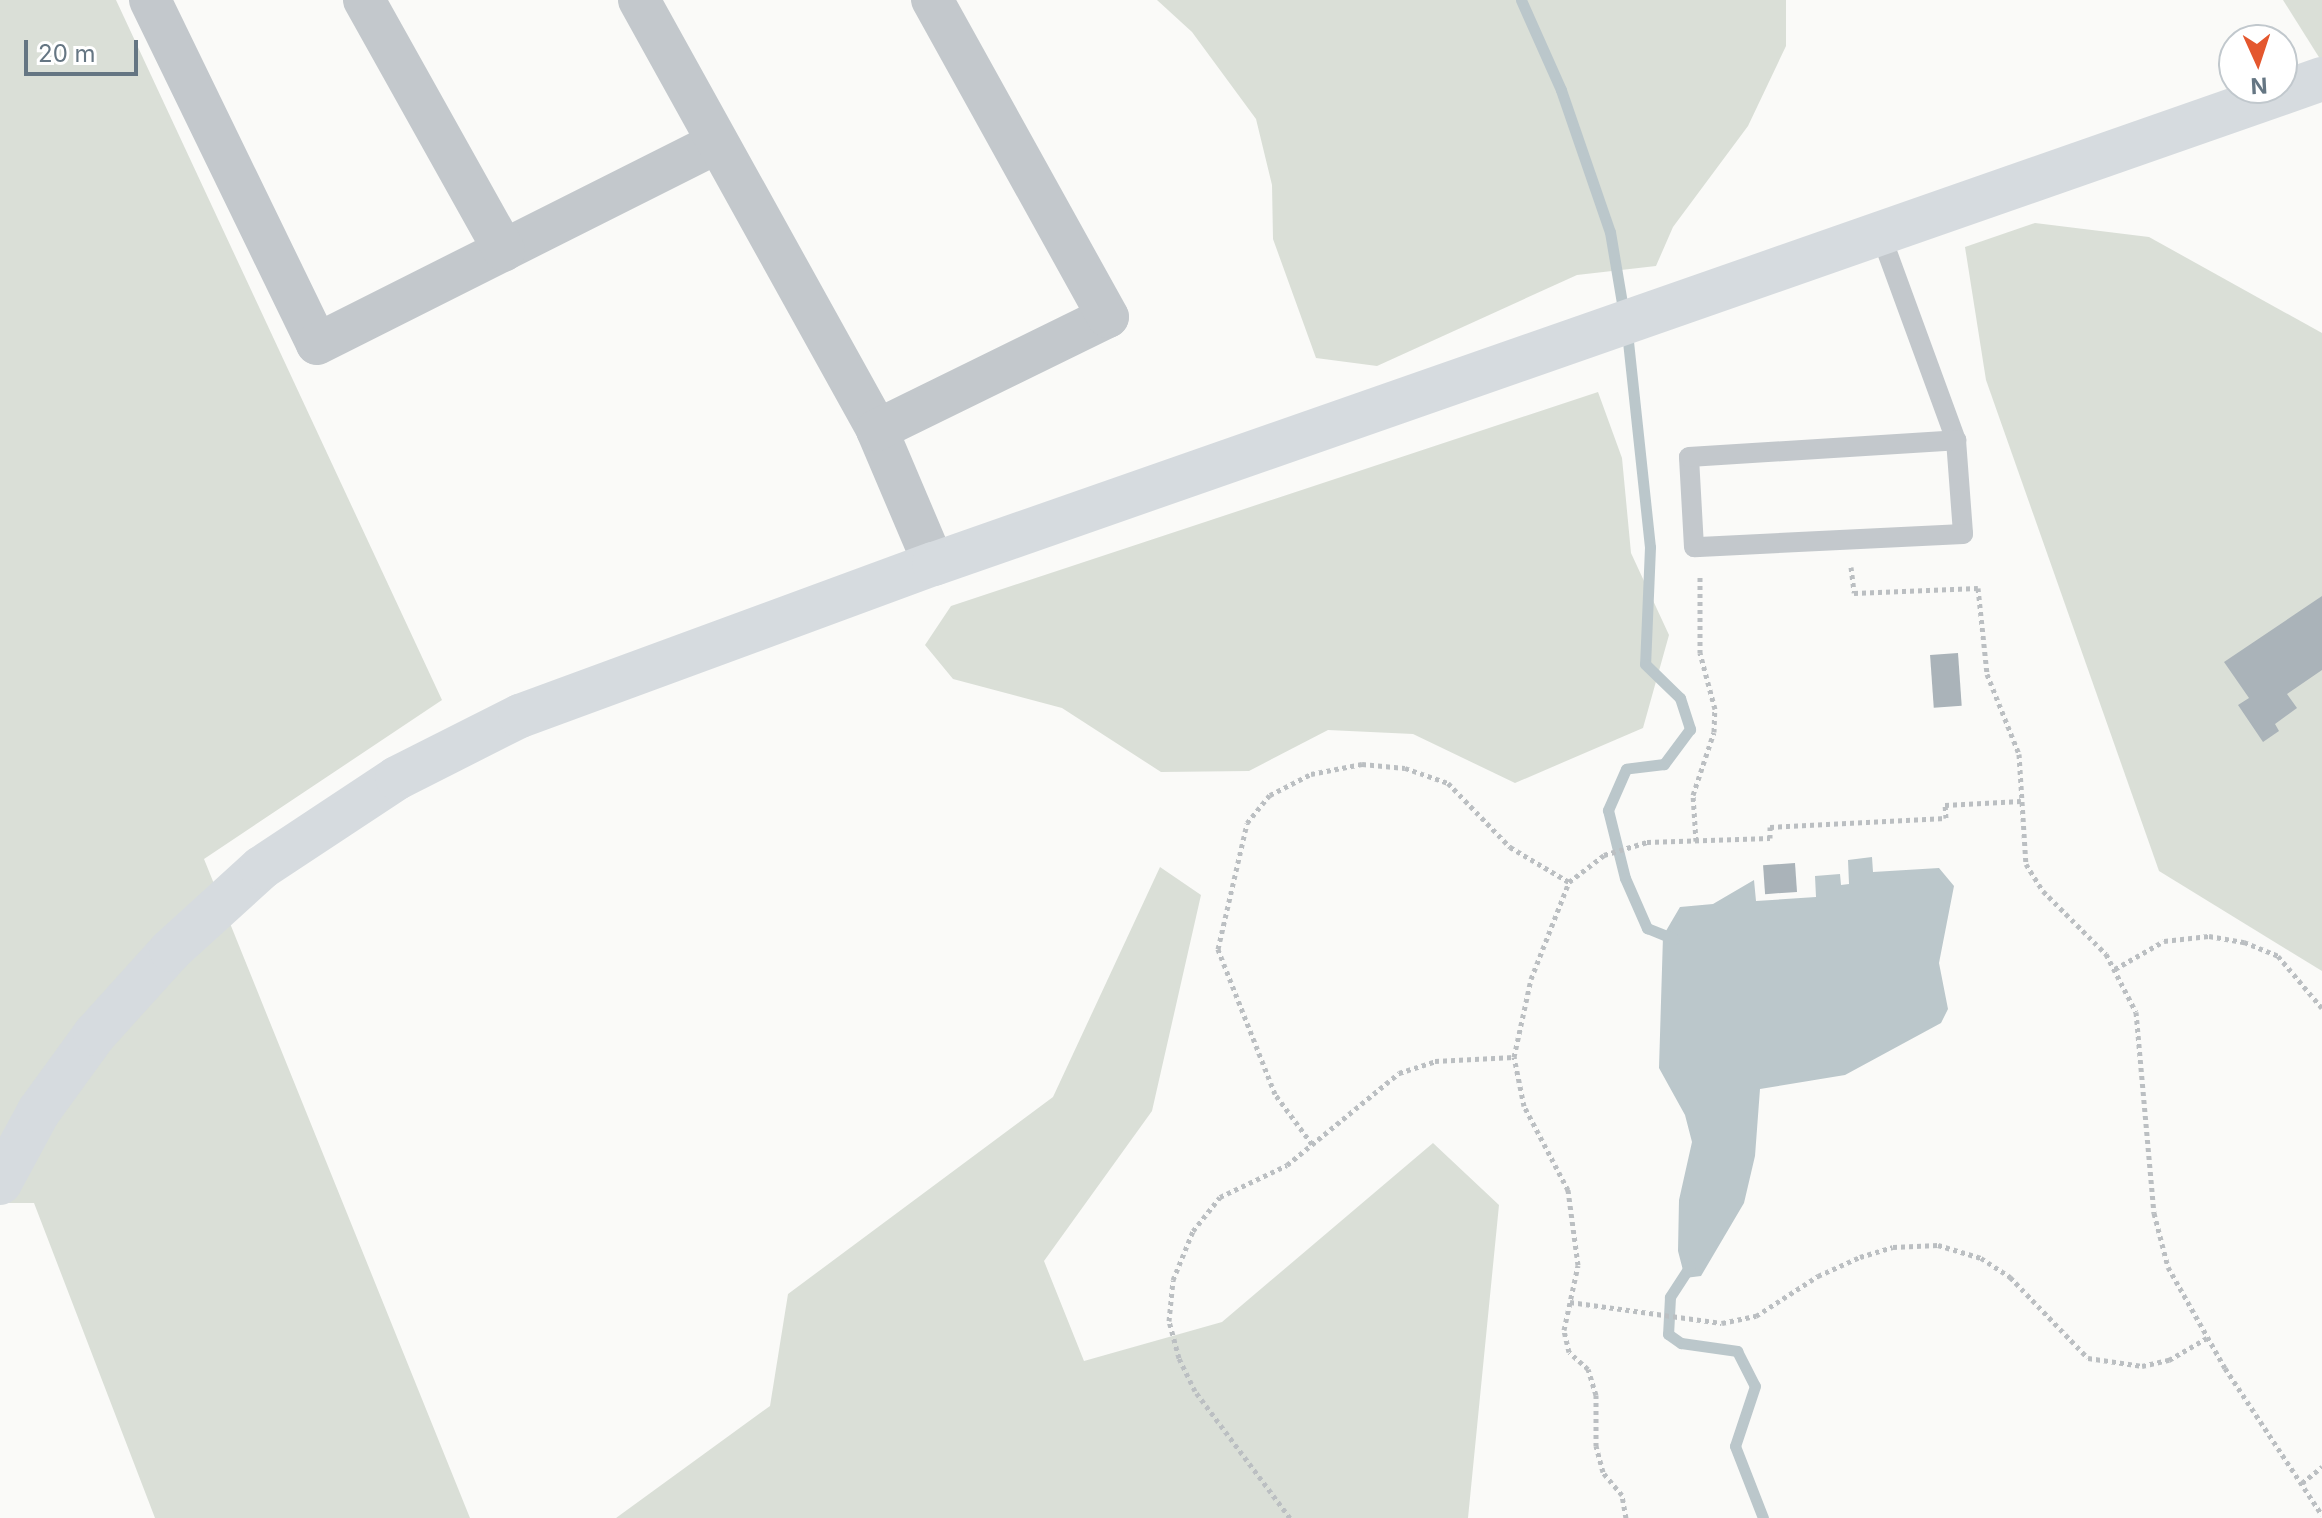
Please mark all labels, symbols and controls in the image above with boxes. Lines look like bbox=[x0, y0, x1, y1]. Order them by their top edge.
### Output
scale bar bbox=[28, 24, 142, 74]
north arrow bbox=[2218, 24, 2298, 104]
text: 20 m bbox=[38, 39, 96, 68]
text: N bbox=[2250, 73, 2268, 99]

